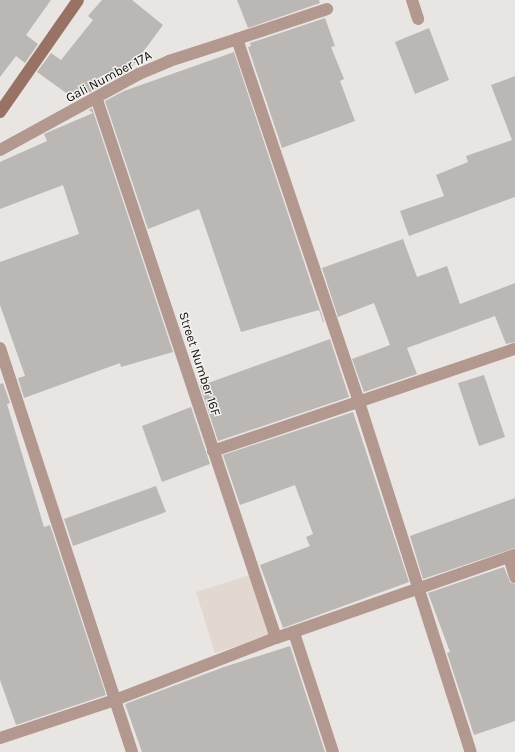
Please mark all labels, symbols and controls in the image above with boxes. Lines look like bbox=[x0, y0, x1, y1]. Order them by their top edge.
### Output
street label: Gali Number 17A bbox=[63, 48, 155, 106]
street label: Street Number 16F bbox=[175, 310, 223, 418]

